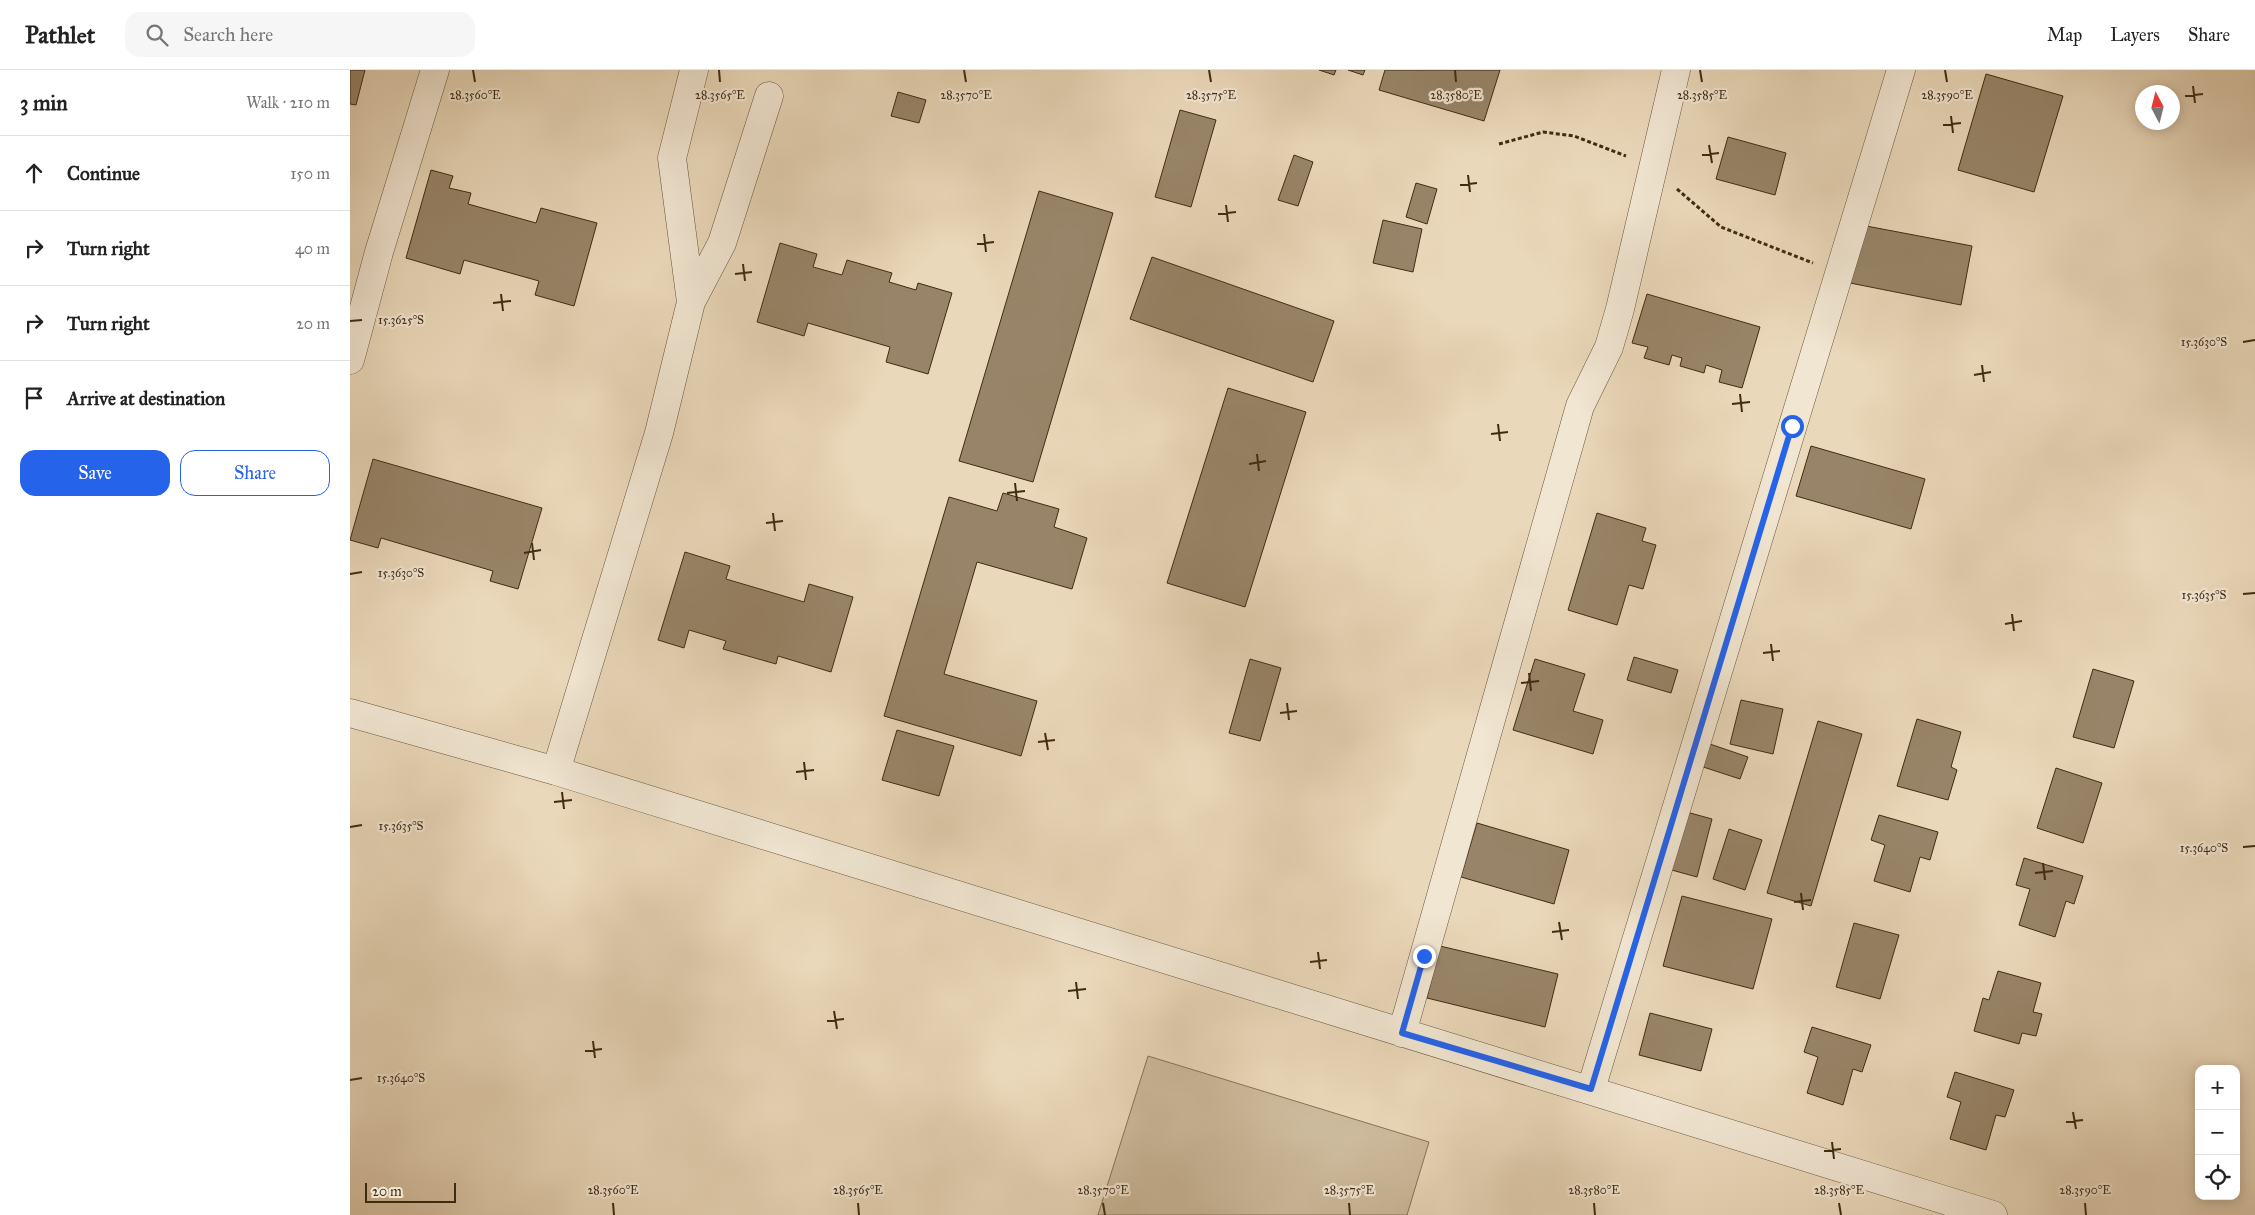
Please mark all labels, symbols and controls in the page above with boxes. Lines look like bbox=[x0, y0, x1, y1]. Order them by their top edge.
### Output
search box bbox=[125, 12, 475, 57]
text: Pathlet bbox=[25, 20, 95, 50]
icon: search bbox=[143, 21, 171, 49]
text: Search here bbox=[183, 23, 273, 46]
text: Map bbox=[2047, 24, 2082, 46]
text: Layers bbox=[2110, 24, 2160, 46]
text: Share bbox=[2188, 24, 2230, 46]
north arrow bbox=[2135, 85, 2180, 130]
text: 28.3560°E bbox=[449, 88, 501, 102]
text: 28.3565°E bbox=[695, 88, 745, 102]
text: 28.3570°E bbox=[940, 88, 992, 102]
text: 28.3575°E bbox=[1186, 88, 1236, 102]
text: 28.3580°E bbox=[1430, 88, 1482, 102]
text: 28.3585°E bbox=[1677, 88, 1727, 102]
text: 28.3590°E bbox=[1921, 88, 1973, 102]
text: 3 min bbox=[20, 90, 68, 116]
text: Walk · 210 m bbox=[246, 93, 330, 112]
icon: ahead bbox=[20, 159, 48, 187]
text: Continue bbox=[67, 162, 140, 185]
text: 150 m bbox=[290, 164, 330, 183]
icon: right bbox=[20, 234, 48, 262]
text: Turn right bbox=[67, 237, 150, 260]
text: 40 m bbox=[295, 239, 330, 258]
icon: right bbox=[20, 309, 48, 337]
text: Turn right bbox=[67, 312, 150, 335]
text: 15.3625°S bbox=[378, 313, 424, 327]
text: 20 m bbox=[296, 314, 330, 333]
text: 15.3630°S bbox=[2181, 335, 2227, 349]
icon: arrive bbox=[20, 384, 48, 412]
text: Arrive at destination bbox=[67, 387, 225, 410]
route start bbox=[1781, 415, 1804, 438]
button: Save bbox=[20, 450, 170, 496]
button: Share bbox=[180, 450, 330, 496]
text: 15.3630°S bbox=[378, 566, 424, 580]
text: 15.3635°S bbox=[2182, 588, 2227, 602]
text: 15.3635°S bbox=[379, 819, 424, 833]
text: 15.3640°S bbox=[2180, 841, 2228, 855]
route end bbox=[1413, 945, 1436, 968]
map controls bbox=[2195, 1065, 2240, 1200]
button: + bbox=[2195, 1065, 2240, 1110]
text: 15.3640°S bbox=[377, 1071, 425, 1085]
button: − bbox=[2195, 1110, 2240, 1155]
button: locate bbox=[2195, 1155, 2240, 1200]
scale bar bbox=[365, 1180, 456, 1203]
text: 20 m bbox=[372, 1183, 402, 1200]
text: 28.3560°E bbox=[587, 1183, 639, 1197]
text: 28.3565°E bbox=[833, 1183, 883, 1197]
text: 28.3570°E bbox=[1077, 1183, 1129, 1197]
text: 28.3575°E bbox=[1324, 1183, 1374, 1197]
text: 28.3580°E bbox=[1568, 1183, 1620, 1197]
text: 28.3585°E bbox=[1814, 1183, 1864, 1197]
text: 28.3590°E bbox=[2059, 1183, 2111, 1197]

